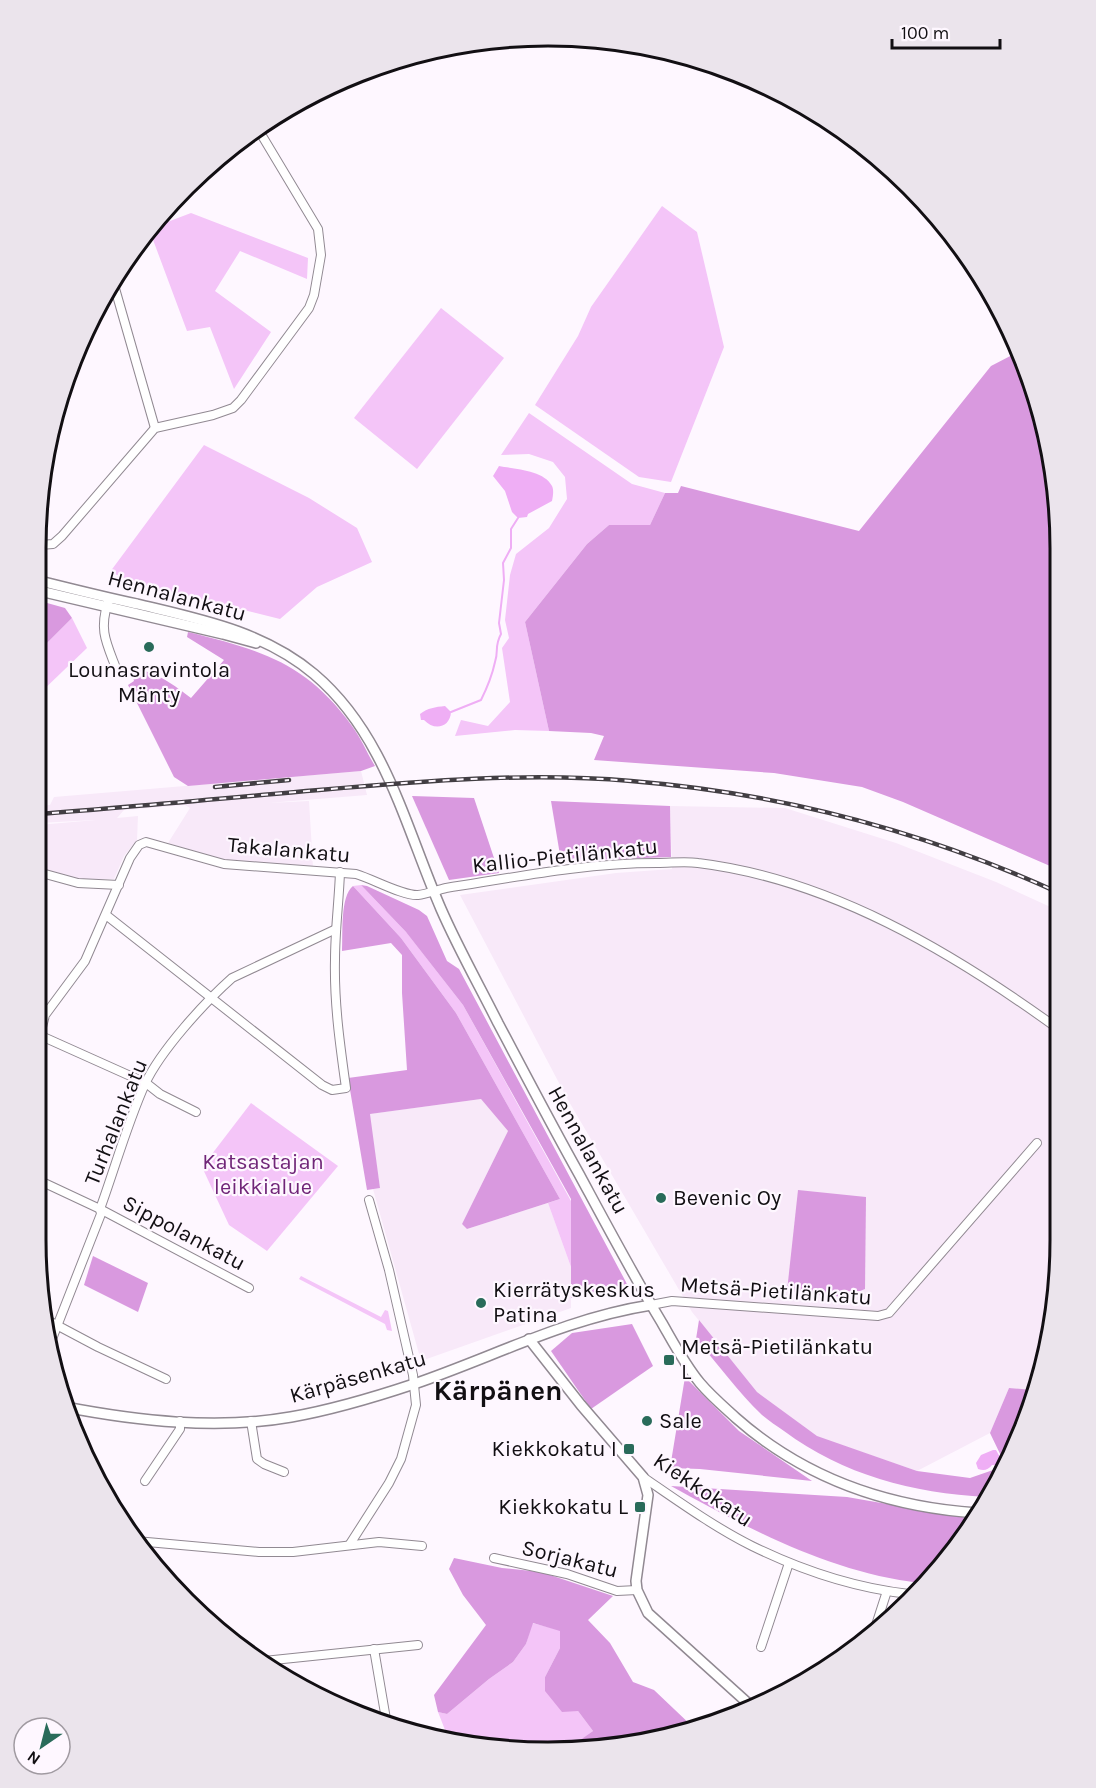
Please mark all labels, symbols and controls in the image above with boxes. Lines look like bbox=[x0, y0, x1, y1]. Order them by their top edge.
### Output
scale bar bbox=[892, 12, 1000, 50]
text: 100 m bbox=[901, 22, 949, 44]
street label: Hennalankatu bbox=[105, 565, 249, 627]
marker: Lounasravintola Mänty bbox=[142, 640, 156, 654]
place label: Lounasravintola Mänty bbox=[68, 657, 230, 708]
street label: Takalankatu bbox=[226, 832, 352, 868]
street label: Kallio-Pietilänkatu bbox=[471, 833, 659, 879]
street label: Turhalankatu bbox=[79, 1055, 153, 1189]
street label: Hennalankatu bbox=[542, 1081, 634, 1219]
park label: Katsastajan leikkialue bbox=[202, 1149, 324, 1200]
place label: Bevenic Oy bbox=[673, 1185, 781, 1211]
street label: Sippolankatu bbox=[118, 1190, 250, 1276]
marker: Bevenic Oy bbox=[654, 1191, 668, 1205]
street label: Metsä-Pietilänkatu bbox=[679, 1271, 873, 1311]
place label: Kierrätyskeskus Patina bbox=[493, 1277, 655, 1328]
marker: Kierrätyskeskus Patina bbox=[474, 1296, 488, 1310]
place label: Metsä-Pietilänkatu L bbox=[681, 1334, 873, 1385]
street label: Kärpäsenkatu bbox=[287, 1345, 429, 1409]
marker: Metsä-Pietilänkatu L bbox=[662, 1353, 676, 1367]
district label: Kärpänen bbox=[434, 1374, 562, 1407]
place label: Sale bbox=[659, 1408, 702, 1434]
marker: Sale bbox=[640, 1414, 654, 1428]
place label: Kiekkokatu I bbox=[491, 1436, 617, 1462]
marker: Kiekkokatu I bbox=[622, 1442, 636, 1456]
street label: Kiekkokatu bbox=[648, 1447, 758, 1533]
place label: Kiekkokatu L bbox=[498, 1494, 629, 1520]
marker: Kiekkokatu L bbox=[633, 1500, 647, 1514]
street label: Sorjakatu bbox=[519, 1534, 621, 1584]
north arrow bbox=[12, 1716, 72, 1776]
text: N bbox=[24, 1747, 44, 1769]

